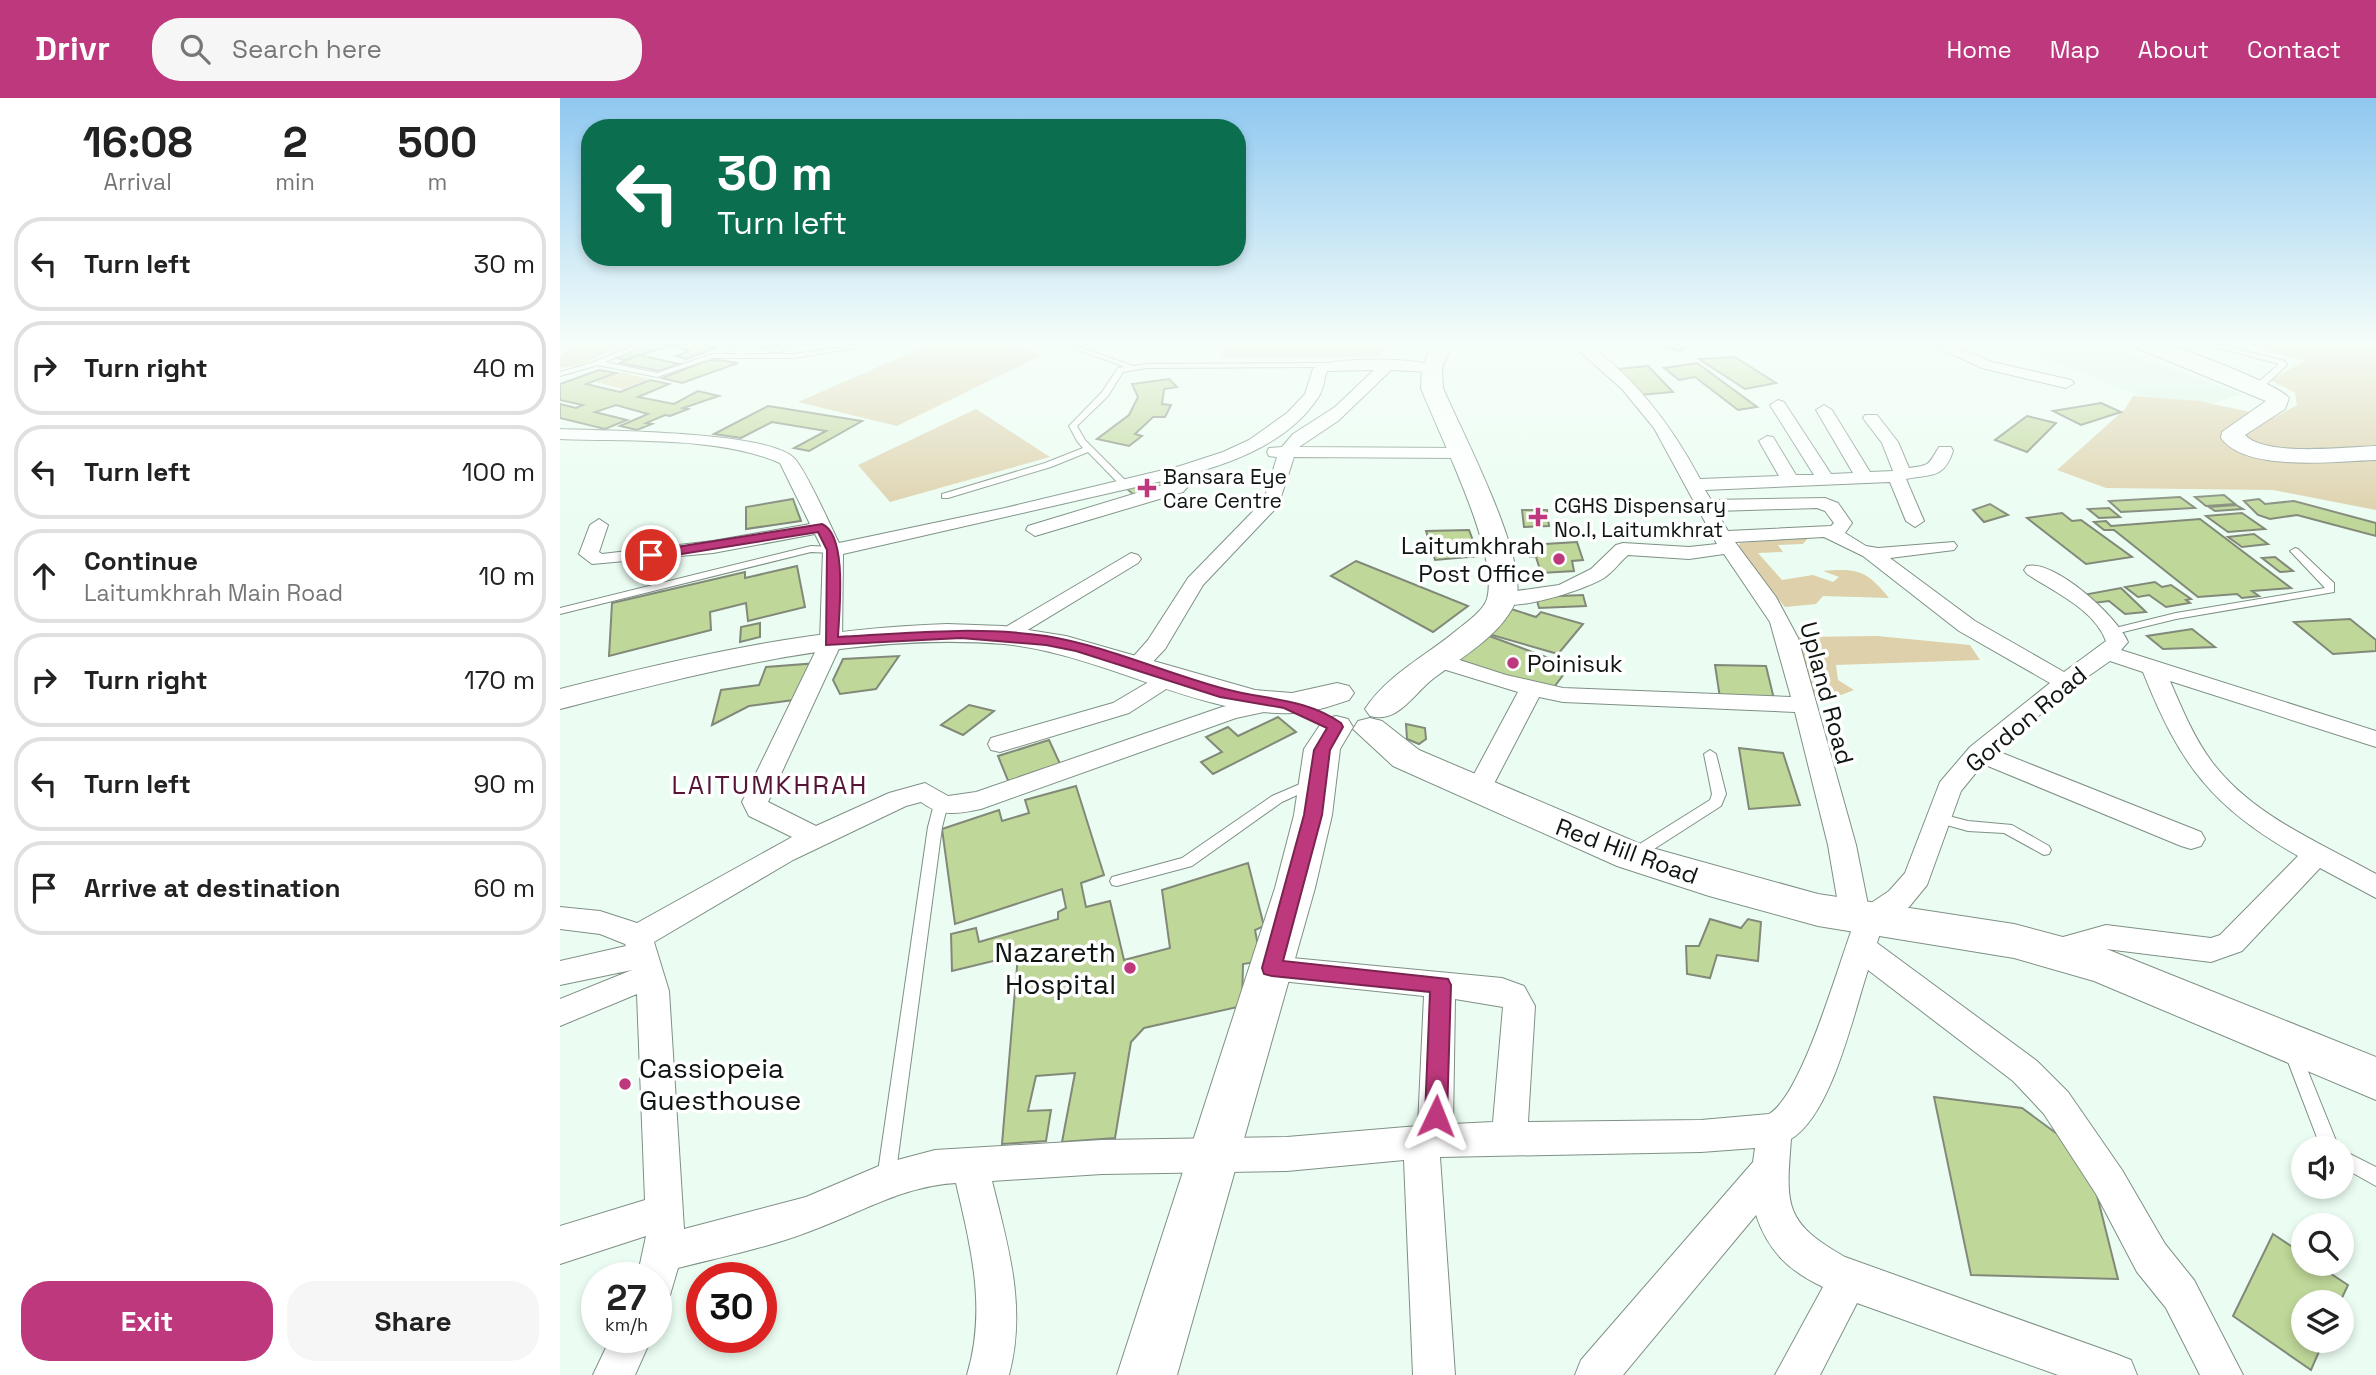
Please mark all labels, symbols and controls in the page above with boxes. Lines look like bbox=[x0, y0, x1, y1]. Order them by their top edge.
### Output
search box bbox=[152, 18, 642, 81]
text: Drivr bbox=[35, 28, 110, 70]
icon: search bbox=[176, 30, 214, 68]
text: Search here bbox=[232, 32, 382, 66]
text: Home bbox=[1946, 34, 2012, 65]
text: Map bbox=[2050, 34, 2100, 65]
text: About bbox=[2138, 34, 2209, 65]
text: Contact bbox=[2247, 34, 2341, 65]
text: 16:08 bbox=[83, 116, 193, 169]
text: 2 bbox=[283, 116, 308, 169]
text: 500 bbox=[398, 116, 477, 169]
text: 30 m bbox=[717, 142, 833, 204]
icon: left bbox=[602, 147, 693, 238]
text: Arrival bbox=[103, 167, 172, 197]
text: min bbox=[275, 167, 315, 197]
text: m bbox=[428, 167, 447, 197]
text: Turn left bbox=[717, 203, 847, 243]
icon: left bbox=[25, 245, 63, 283]
text: Turn left bbox=[84, 247, 191, 281]
text: 30 m bbox=[474, 247, 535, 281]
icon: right bbox=[25, 349, 63, 387]
text: Turn right bbox=[84, 351, 208, 385]
text: 40 m bbox=[473, 351, 535, 385]
icon: left bbox=[25, 453, 63, 491]
text: Turn left bbox=[84, 455, 191, 489]
text: 100 m bbox=[462, 455, 535, 489]
place label: Bansara Eye Care Centre bbox=[1163, 463, 1287, 514]
marker: Bansara Eye Care Centre bbox=[1137, 478, 1157, 498]
place label: CGHS Dispensary No.I, Laitumkhrat bbox=[1554, 492, 1726, 543]
marker: CGHS Dispensary No.I, Laitumkhrat bbox=[1528, 507, 1548, 527]
pin bbox=[621, 525, 681, 585]
place label: Laitumkhrah Post Office bbox=[1401, 530, 1545, 589]
icon: arrive bbox=[632, 536, 670, 574]
text: Continue bbox=[84, 544, 198, 578]
marker: Laitumkhrah Post Office bbox=[1551, 551, 1567, 567]
icon: ahead bbox=[25, 557, 63, 595]
text: 10 m bbox=[478, 559, 535, 593]
text: Laitumkhrah Main Road bbox=[84, 578, 343, 608]
street label: Upland Road bbox=[1793, 618, 1861, 768]
place label: Poinisuk bbox=[1527, 648, 1623, 679]
marker: Poinisuk bbox=[1505, 655, 1521, 671]
street label: Gordon Road bbox=[1959, 659, 2093, 779]
icon: right bbox=[25, 661, 63, 699]
text: Turn right bbox=[84, 663, 208, 697]
text: 170 m bbox=[464, 663, 535, 697]
icon: left bbox=[25, 765, 63, 803]
text: Turn left bbox=[84, 767, 191, 801]
text: 90 m bbox=[473, 767, 535, 801]
district label: LAITUMKHRAH bbox=[672, 768, 868, 802]
street label: Red Hill Road bbox=[1551, 811, 1703, 891]
icon: arrive bbox=[25, 869, 63, 907]
text: Arrive at destination bbox=[84, 871, 341, 905]
text: 60 m bbox=[473, 871, 535, 905]
place label: Nazareth Hospital bbox=[995, 934, 1116, 1002]
marker: Nazareth Hospital bbox=[1122, 960, 1138, 976]
place label: Cassiopeia Guesthouse bbox=[639, 1050, 801, 1118]
marker: Cassiopeia Guesthouse bbox=[617, 1076, 633, 1092]
position arrow bbox=[1399, 1079, 1473, 1153]
map controls bbox=[2291, 1136, 2354, 1353]
button: sound bbox=[2291, 1136, 2354, 1199]
button: search bbox=[2291, 1213, 2354, 1276]
speed limit sign: 30 bbox=[686, 1262, 777, 1353]
text: 27 bbox=[607, 1276, 646, 1320]
button: Exit bbox=[21, 1281, 273, 1361]
button: Share bbox=[287, 1281, 539, 1361]
button: layers bbox=[2291, 1290, 2354, 1353]
text: km/h bbox=[605, 1313, 648, 1336]

